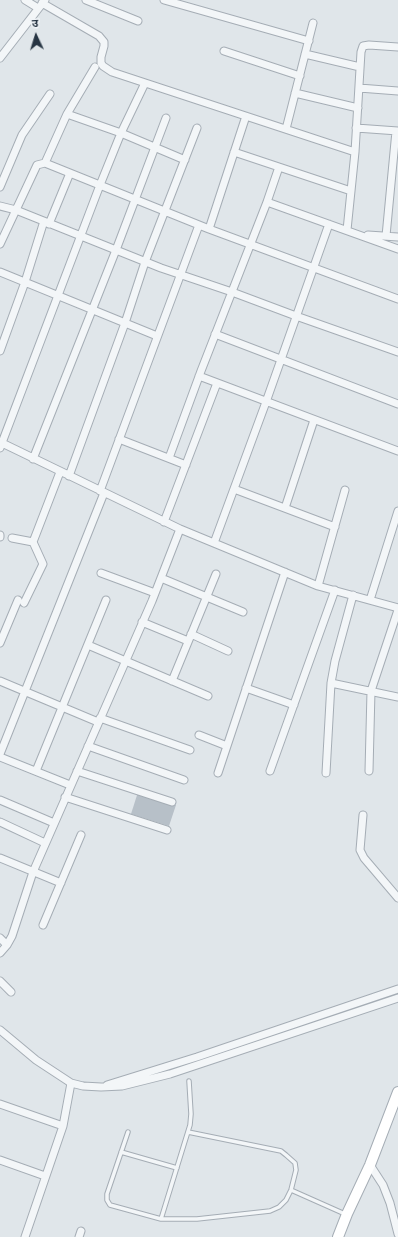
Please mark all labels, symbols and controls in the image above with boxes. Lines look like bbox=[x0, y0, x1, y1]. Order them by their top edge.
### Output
north arrow bbox=[16, 16, 56, 56]
text: उ bbox=[31, 17, 39, 30]

